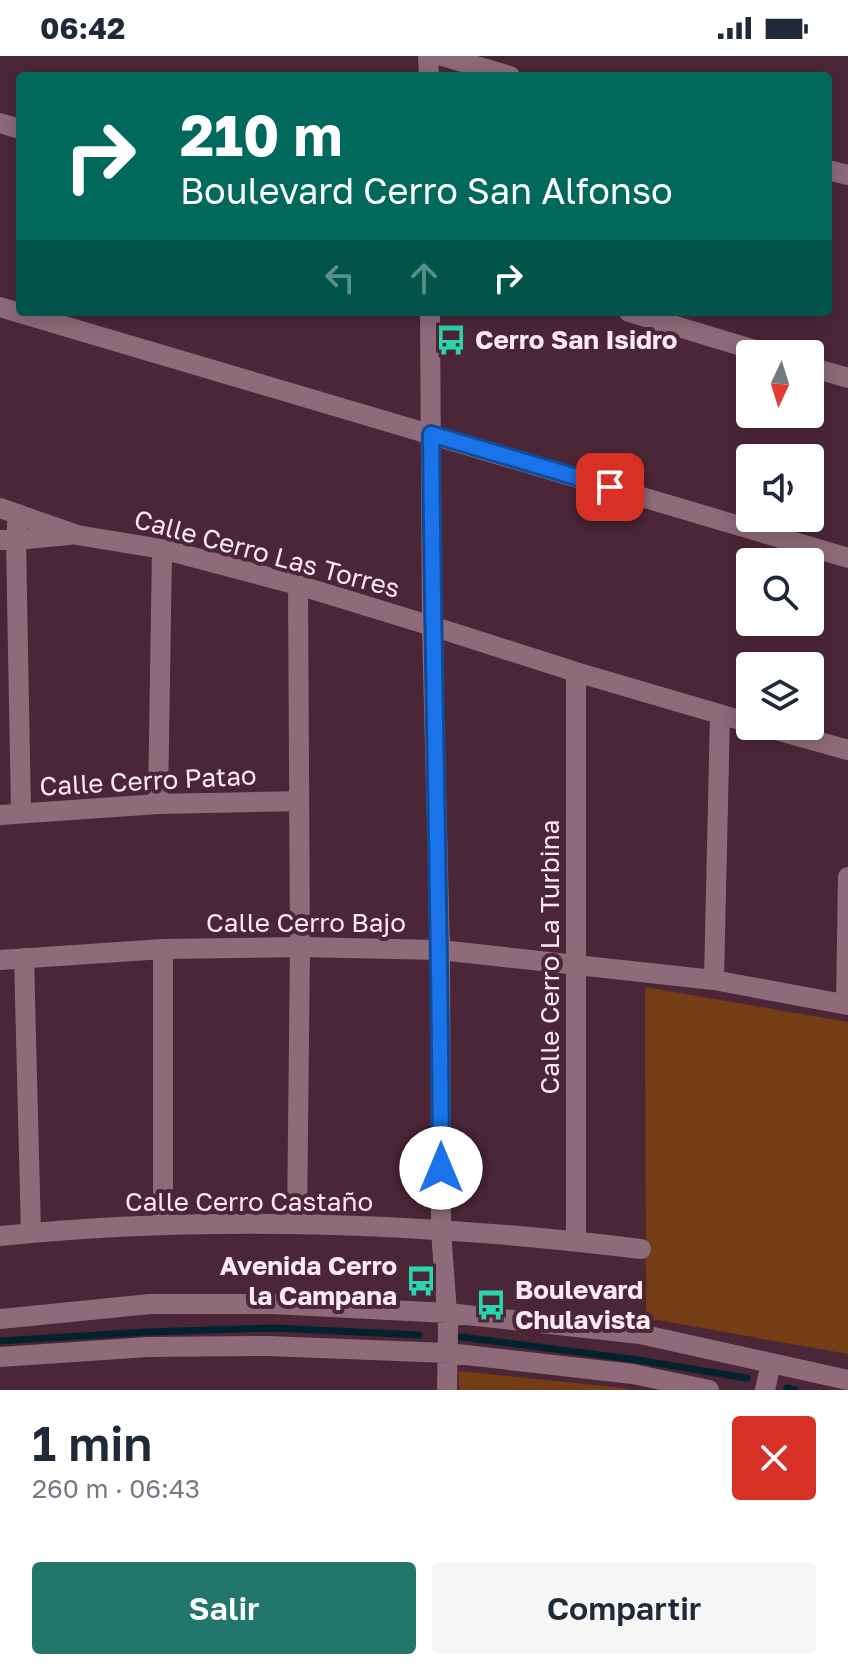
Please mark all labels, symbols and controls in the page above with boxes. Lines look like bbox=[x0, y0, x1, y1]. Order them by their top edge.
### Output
text: 06:42 bbox=[40, 10, 125, 46]
text: 210 m bbox=[180, 101, 342, 168]
icon: right bbox=[48, 104, 152, 208]
text: Boulevard Cerro San Alfonso bbox=[180, 169, 673, 212]
icon: left bbox=[318, 256, 362, 300]
icon: ahead bbox=[402, 256, 446, 300]
icon: right bbox=[486, 256, 530, 300]
bus stop icon: Cerro San Isidro bbox=[434, 323, 468, 357]
place label: Cerro San Isidro bbox=[475, 324, 677, 355]
north arrow bbox=[736, 340, 824, 428]
map controls bbox=[736, 340, 824, 740]
button: sound bbox=[736, 444, 824, 532]
pin bbox=[576, 453, 644, 521]
icon: arrive bbox=[588, 465, 632, 509]
street label: Calle Cerro Las Torres bbox=[131, 503, 403, 604]
button: search bbox=[736, 548, 824, 636]
button: layers bbox=[736, 652, 824, 740]
street label: Calle Cerro Patao bbox=[39, 759, 257, 802]
street label: Calle Cerro La Turbina bbox=[534, 820, 565, 1094]
street label: Calle Cerro Bajo bbox=[206, 907, 406, 938]
position arrow bbox=[399, 1126, 483, 1210]
street label: Calle Cerro Castaño bbox=[125, 1186, 373, 1217]
place label: Avenida Cerro la Campana bbox=[220, 1250, 397, 1311]
bus stop icon: Avenida Cerro la Campana bbox=[404, 1264, 438, 1298]
place label: Boulevard Chulavista bbox=[515, 1274, 651, 1335]
bus stop icon: Boulevard Chulavista bbox=[474, 1288, 508, 1322]
text: 1 min bbox=[32, 1414, 152, 1472]
button: close bbox=[732, 1416, 816, 1500]
text: 260 m · 06:43 bbox=[32, 1473, 200, 1504]
button: Salir bbox=[32, 1562, 416, 1654]
button: Compartir bbox=[432, 1562, 816, 1654]

